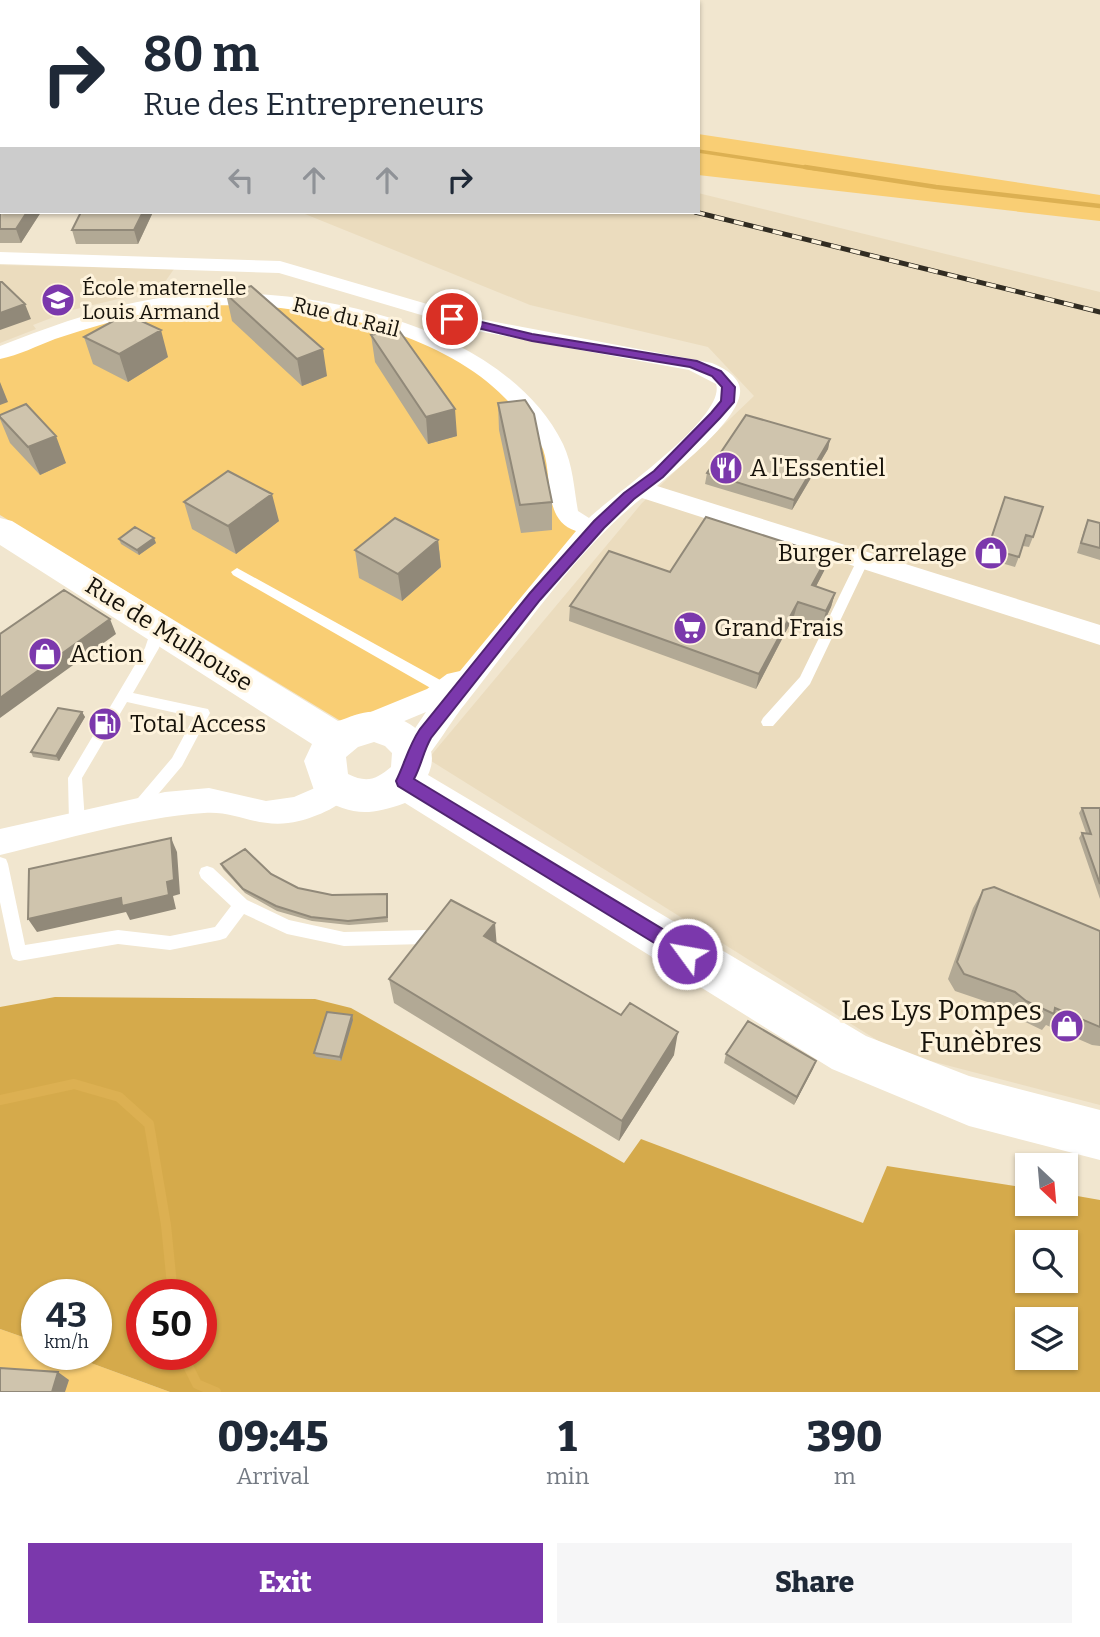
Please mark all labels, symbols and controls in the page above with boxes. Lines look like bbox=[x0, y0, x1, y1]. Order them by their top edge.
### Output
text: 80 m bbox=[143, 25, 259, 84]
icon: right bbox=[28, 28, 119, 119]
text: Rue des Entrepreneurs bbox=[143, 85, 484, 123]
icon: left bbox=[222, 161, 260, 199]
icon: ahead bbox=[295, 161, 333, 199]
icon: ahead bbox=[368, 161, 406, 199]
icon: right bbox=[441, 161, 479, 199]
place label: École maternelle Louis Armand bbox=[82, 275, 247, 325]
school or university icon: École maternelle Louis Armand bbox=[39, 281, 77, 319]
pin bbox=[422, 289, 482, 349]
street label: Rue du Rail bbox=[290, 291, 402, 343]
icon: arrive bbox=[433, 300, 471, 338]
restaurant icon: A l'Essentiel bbox=[707, 449, 745, 487]
place label: A l'Essentiel bbox=[750, 454, 886, 482]
shop icon: Burger Carrelage bbox=[972, 534, 1010, 572]
place label: Burger Carrelage bbox=[778, 539, 967, 567]
street label: Rue de Mulhouse bbox=[80, 571, 258, 697]
supermarket icon: Grand Frais bbox=[671, 609, 709, 647]
place label: Grand Frais bbox=[714, 614, 844, 642]
shop icon: Action bbox=[26, 635, 64, 673]
place label: Action bbox=[70, 640, 143, 668]
fuel station icon: Total Access bbox=[86, 705, 124, 743]
place label: Total Access bbox=[130, 710, 266, 738]
position arrow bbox=[650, 917, 724, 991]
place label: Les Lys Pompes Funèbres bbox=[841, 994, 1042, 1059]
shop icon: Les Lys Pompes Funèbres bbox=[1048, 1007, 1086, 1045]
north arrow bbox=[1015, 1153, 1078, 1216]
map controls bbox=[1015, 1153, 1078, 1370]
button: search bbox=[1015, 1230, 1078, 1293]
speed limit sign: 50 bbox=[126, 1279, 217, 1370]
text: 43 bbox=[46, 1294, 87, 1336]
button: layers bbox=[1015, 1307, 1078, 1370]
text: km/h bbox=[44, 1331, 89, 1353]
text: 09:45 bbox=[217, 1412, 328, 1462]
text: 1 bbox=[558, 1412, 577, 1462]
text: 390 bbox=[807, 1412, 882, 1462]
text: Arrival bbox=[237, 1462, 309, 1490]
text: min bbox=[546, 1462, 589, 1490]
text: m bbox=[834, 1462, 856, 1490]
button: Exit bbox=[28, 1543, 543, 1623]
button: Share bbox=[557, 1543, 1072, 1623]

